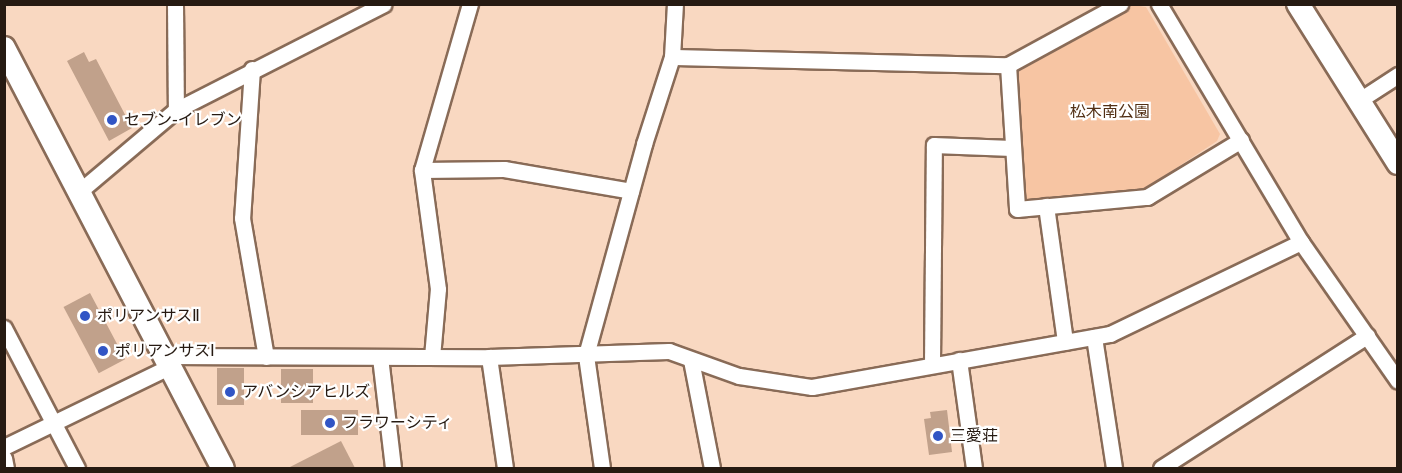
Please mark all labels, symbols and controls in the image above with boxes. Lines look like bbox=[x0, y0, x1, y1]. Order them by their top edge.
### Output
park label: 松木南公園 bbox=[1070, 102, 1150, 122]
place label: セブン-イレブン bbox=[124, 110, 242, 130]
marker: セブン-イレブン bbox=[105, 113, 119, 127]
place label: ポリアンサスⅡ bbox=[97, 306, 201, 326]
marker: ポリアンサスⅡ bbox=[78, 309, 92, 323]
place label: ポリアンサスⅠ bbox=[115, 341, 216, 361]
marker: ポリアンサスⅠ bbox=[96, 344, 110, 358]
place label: アバンシアヒルズ bbox=[242, 382, 370, 402]
marker: アバンシアヒルズ bbox=[223, 385, 237, 399]
place label: フラワーシティ bbox=[342, 413, 454, 433]
marker: フラワーシティ bbox=[323, 416, 337, 430]
place label: 三愛荘 bbox=[950, 426, 998, 446]
marker: 三愛荘 bbox=[931, 429, 945, 443]

